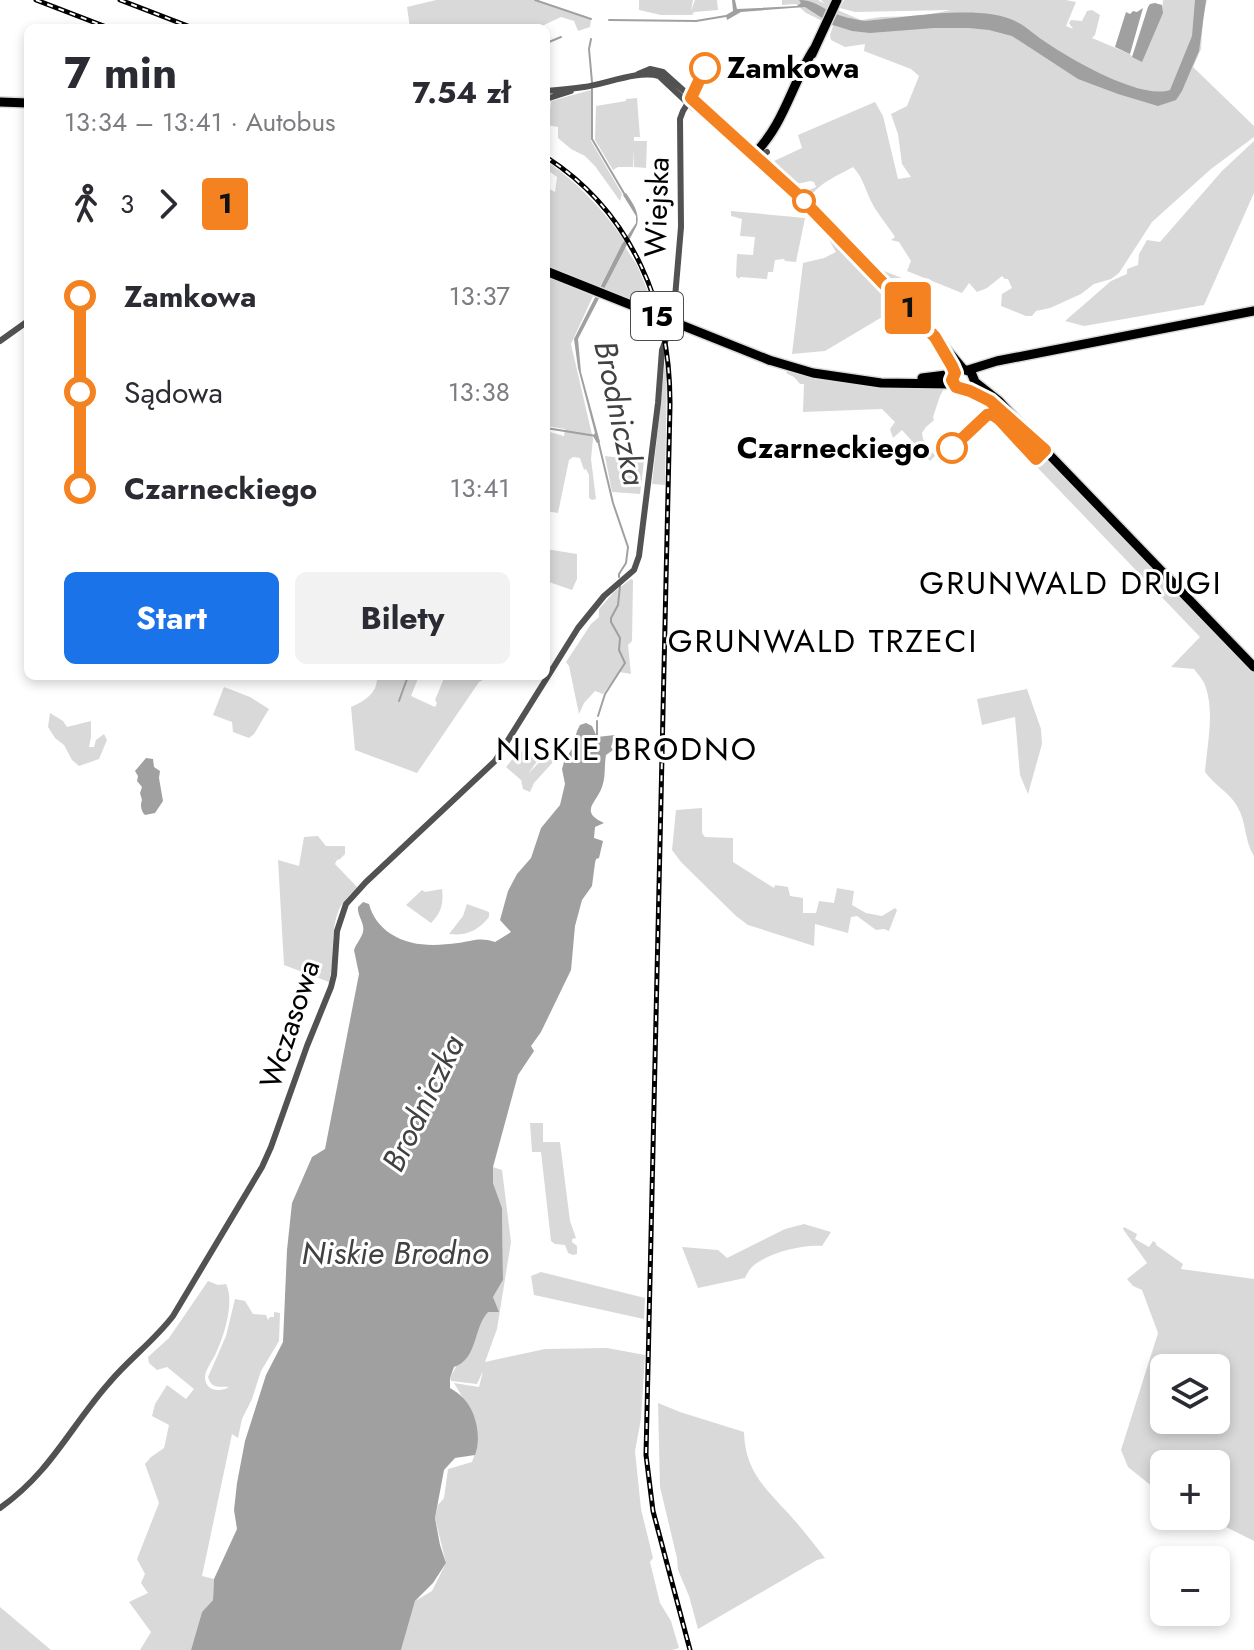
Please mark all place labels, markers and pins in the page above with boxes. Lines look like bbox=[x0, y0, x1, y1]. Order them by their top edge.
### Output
place label: Zamkowa bbox=[727, 46, 859, 89]
marker: Zamkowa bbox=[690, 53, 720, 83]
unlabelled marker bbox=[793, 190, 815, 212]
place label: Czarneckiego bbox=[737, 426, 930, 469]
marker: Czarneckiego bbox=[937, 433, 967, 463]

